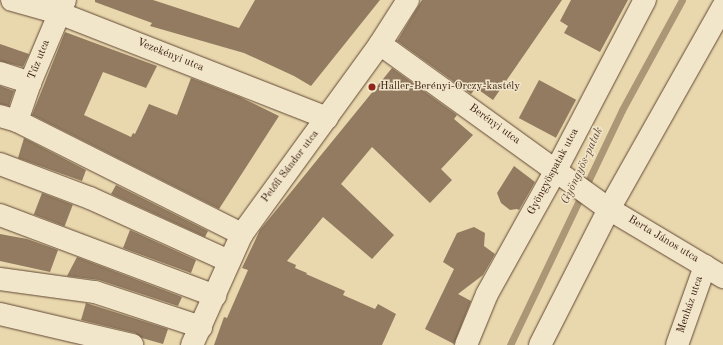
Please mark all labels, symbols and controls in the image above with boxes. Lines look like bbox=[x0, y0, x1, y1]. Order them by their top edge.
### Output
street label: Vezekényi utca bbox=[135, 37, 205, 75]
street label: Tűz utca bbox=[26, 38, 54, 82]
place label: Haller-Berényi-Orczy-kastély bbox=[380, 80, 520, 94]
marker: Haller-Berényi-Orczy-kastély bbox=[367, 82, 377, 92]
street label: Berényi utca bbox=[466, 102, 522, 148]
water label: Gyöngyös-patak bbox=[559, 125, 607, 207]
street label: Gyöngyöspatak utca bbox=[526, 127, 582, 217]
street label: Petőfi Sándor utca bbox=[260, 128, 322, 206]
street label: Berta János utca bbox=[625, 214, 701, 266]
street label: Menház utca bbox=[675, 275, 707, 335]

